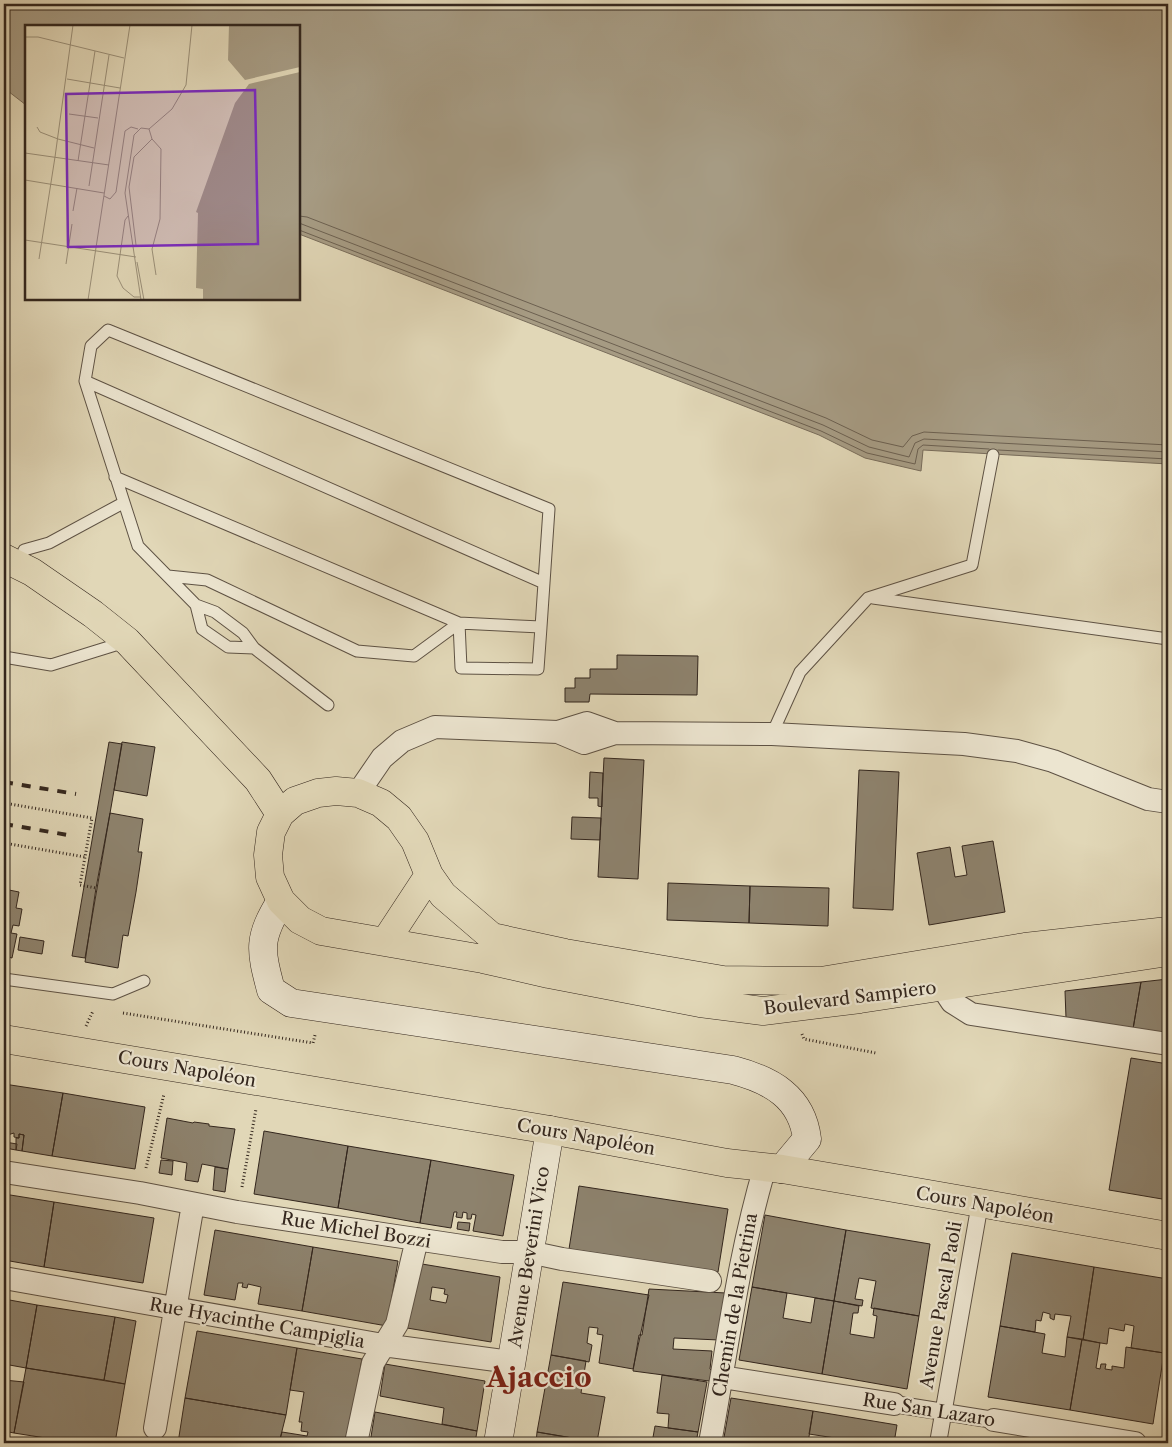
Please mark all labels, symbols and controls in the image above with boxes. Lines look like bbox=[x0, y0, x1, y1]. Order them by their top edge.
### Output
inset map bbox=[25, 25, 300, 300]
street label: Boulevard Sampiero bbox=[763, 977, 937, 1019]
street label: Cours Napoléon bbox=[116, 1046, 258, 1092]
street label: Cours Napoléon bbox=[515, 1114, 657, 1160]
street label: Avenue Beverini Vico bbox=[504, 1165, 554, 1350]
street label: Cours Napoléon bbox=[914, 1182, 1056, 1228]
street label: Rue Michel Bozzi bbox=[280, 1207, 433, 1253]
street label: Chemin de la Pietrina bbox=[708, 1211, 762, 1399]
street label: Avenue Pascal Paoli bbox=[915, 1219, 967, 1392]
street label: Rue Hyacinthe Campiglia bbox=[148, 1293, 367, 1353]
district label: Ajaccio bbox=[485, 1360, 592, 1394]
street label: Rue San Lazaro bbox=[861, 1389, 997, 1431]

